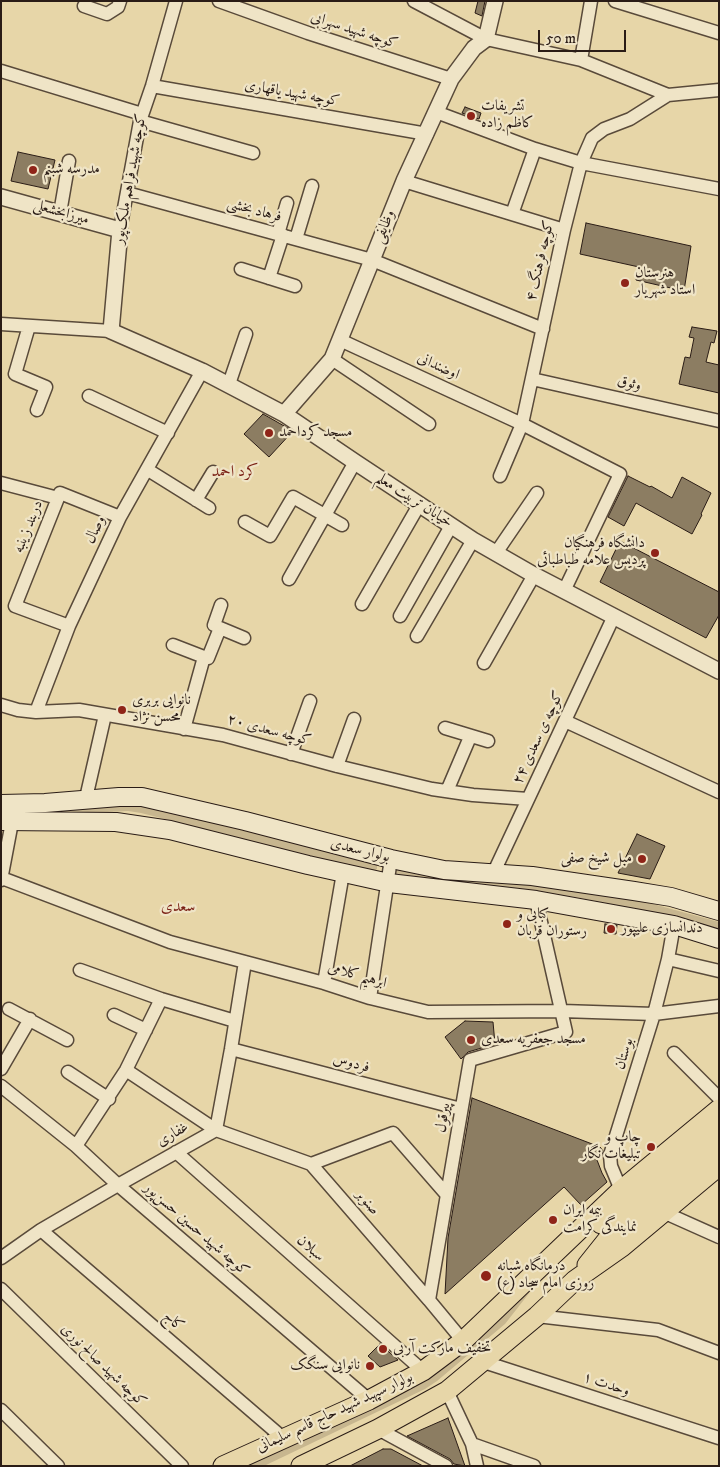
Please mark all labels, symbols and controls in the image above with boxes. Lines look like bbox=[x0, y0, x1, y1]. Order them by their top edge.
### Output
street label: کوچه شهید سهرابی bbox=[308, 8, 400, 54]
scale bar bbox=[540, 20, 628, 52]
text: 50 m bbox=[546, 29, 576, 48]
street label: کوچه شهید یاقهاری bbox=[243, 77, 341, 111]
place label: تشریفات کاظم زاده bbox=[481, 98, 534, 133]
marker: تشریفات کاظم زاده bbox=[465, 110, 477, 122]
street label: کوچه شهید فراهم ملک‌پور bbox=[111, 112, 151, 246]
place label: مدرسه شبنم bbox=[43, 161, 100, 179]
marker: مدرسه شبنم bbox=[27, 164, 39, 176]
street label: فرهاد بخشی bbox=[225, 195, 283, 227]
street label: میرزابخشعلی bbox=[31, 197, 91, 229]
street label: وظایفی bbox=[370, 208, 400, 246]
street label: کوچه فرهنگ ۴ bbox=[523, 219, 559, 303]
place label: هنرستان استاد شهریار bbox=[635, 265, 695, 300]
marker: هنرستان استاد شهریار bbox=[619, 277, 631, 289]
street label: اوضندانی bbox=[414, 349, 462, 385]
street label: وثوق bbox=[615, 372, 643, 396]
place label: مسجد کرداحمد bbox=[279, 424, 352, 442]
marker: مسجد کرداحمد bbox=[263, 427, 275, 439]
district label: کرد احمد bbox=[212, 463, 258, 483]
street label: خیابان تربیت معلم bbox=[372, 470, 456, 532]
street label: دربند زینبه bbox=[10, 498, 48, 556]
street label: وصال bbox=[82, 513, 110, 547]
place label: دانشگاه فرهنگیان پردیس علامه طباطبائی bbox=[537, 535, 645, 570]
marker: دانشگاه فرهنگیان پردیس علامه طباطبائی bbox=[649, 547, 661, 559]
street label: کوچه ی سعدی ۲۴ bbox=[509, 688, 569, 788]
place label: نانوایی بربری محسن نژاد bbox=[132, 692, 191, 727]
marker: نانوایی بربری محسن نژاد bbox=[116, 704, 128, 716]
street label: کوچه سعدی ۲۰ bbox=[225, 711, 313, 751]
street label: بولوار سعدی bbox=[328, 835, 392, 867]
place label: مبل شیخ صفی bbox=[561, 850, 632, 868]
marker: مبل شیخ صفی bbox=[636, 853, 648, 865]
district label: سعدی bbox=[161, 898, 195, 918]
place label: کبابی و رستوران قربان bbox=[517, 906, 587, 941]
marker: کبابی و رستوران قربان bbox=[501, 918, 513, 930]
place label: دندانسازی علیپور bbox=[621, 920, 703, 938]
marker: دندانسازی علیپور bbox=[605, 923, 617, 935]
street label: ابرهیم کلامی bbox=[325, 959, 389, 993]
place label: مسجد جعفریه سعدی bbox=[481, 1031, 586, 1049]
marker: مسجد جعفریه سعدی bbox=[465, 1034, 477, 1046]
street label: بوستان bbox=[612, 1036, 638, 1072]
street label: فردوس bbox=[331, 1050, 371, 1078]
street label: پیرقول bbox=[433, 1102, 455, 1134]
street label: غفاری bbox=[154, 1119, 192, 1151]
place label: چاپ و تبلیغات نگار bbox=[581, 1129, 641, 1164]
marker: چاپ و تبلیغات نگار bbox=[645, 1141, 657, 1153]
street label: کوچه شهید حسین حسن‌پور bbox=[140, 1179, 252, 1281]
street label: صنوبر bbox=[351, 1187, 383, 1219]
place label: بیمه ایران نمایندگی کرامت bbox=[563, 1202, 637, 1237]
marker: بیمه ایران نمایندگی کرامت bbox=[547, 1214, 559, 1226]
street label: سبلان bbox=[292, 1232, 328, 1266]
place label: درمانگاه شبانه روزی امام سجاد (ع) bbox=[497, 1258, 594, 1293]
marker: درمانگاه شبانه روزی امام سجاد (ع) bbox=[479, 1269, 493, 1283]
street label: کاج bbox=[159, 1308, 187, 1336]
street label: کوچه شهید صالح نوری bbox=[56, 1321, 150, 1411]
place label: تخفیف مارکت آربی bbox=[393, 1340, 491, 1358]
marker: تخفیف مارکت آربی bbox=[377, 1343, 389, 1355]
place label: نانوایی سنگک bbox=[290, 1357, 360, 1375]
marker: نانوایی سنگک bbox=[364, 1360, 376, 1372]
street label: بولوار سپهبد شهید حاج قاسم سلیمانی bbox=[254, 1369, 416, 1457]
street label: وحدت ۱ bbox=[580, 1369, 632, 1401]

